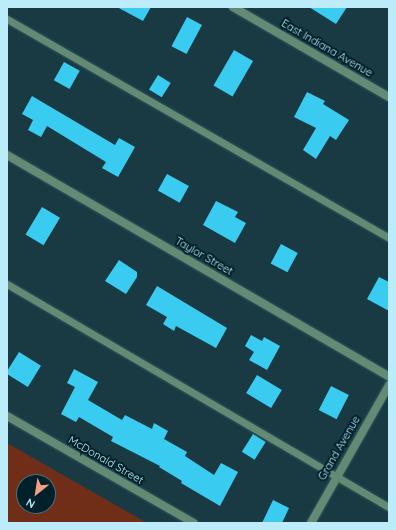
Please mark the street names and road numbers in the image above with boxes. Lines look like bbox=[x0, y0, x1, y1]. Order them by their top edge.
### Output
street label: East Indiana Avenue bbox=[279, 16, 375, 80]
street label: Taylor Street bbox=[173, 234, 235, 278]
street label: Grand Avenue bbox=[315, 413, 363, 483]
street label: McDonald Street bbox=[66, 433, 146, 487]

